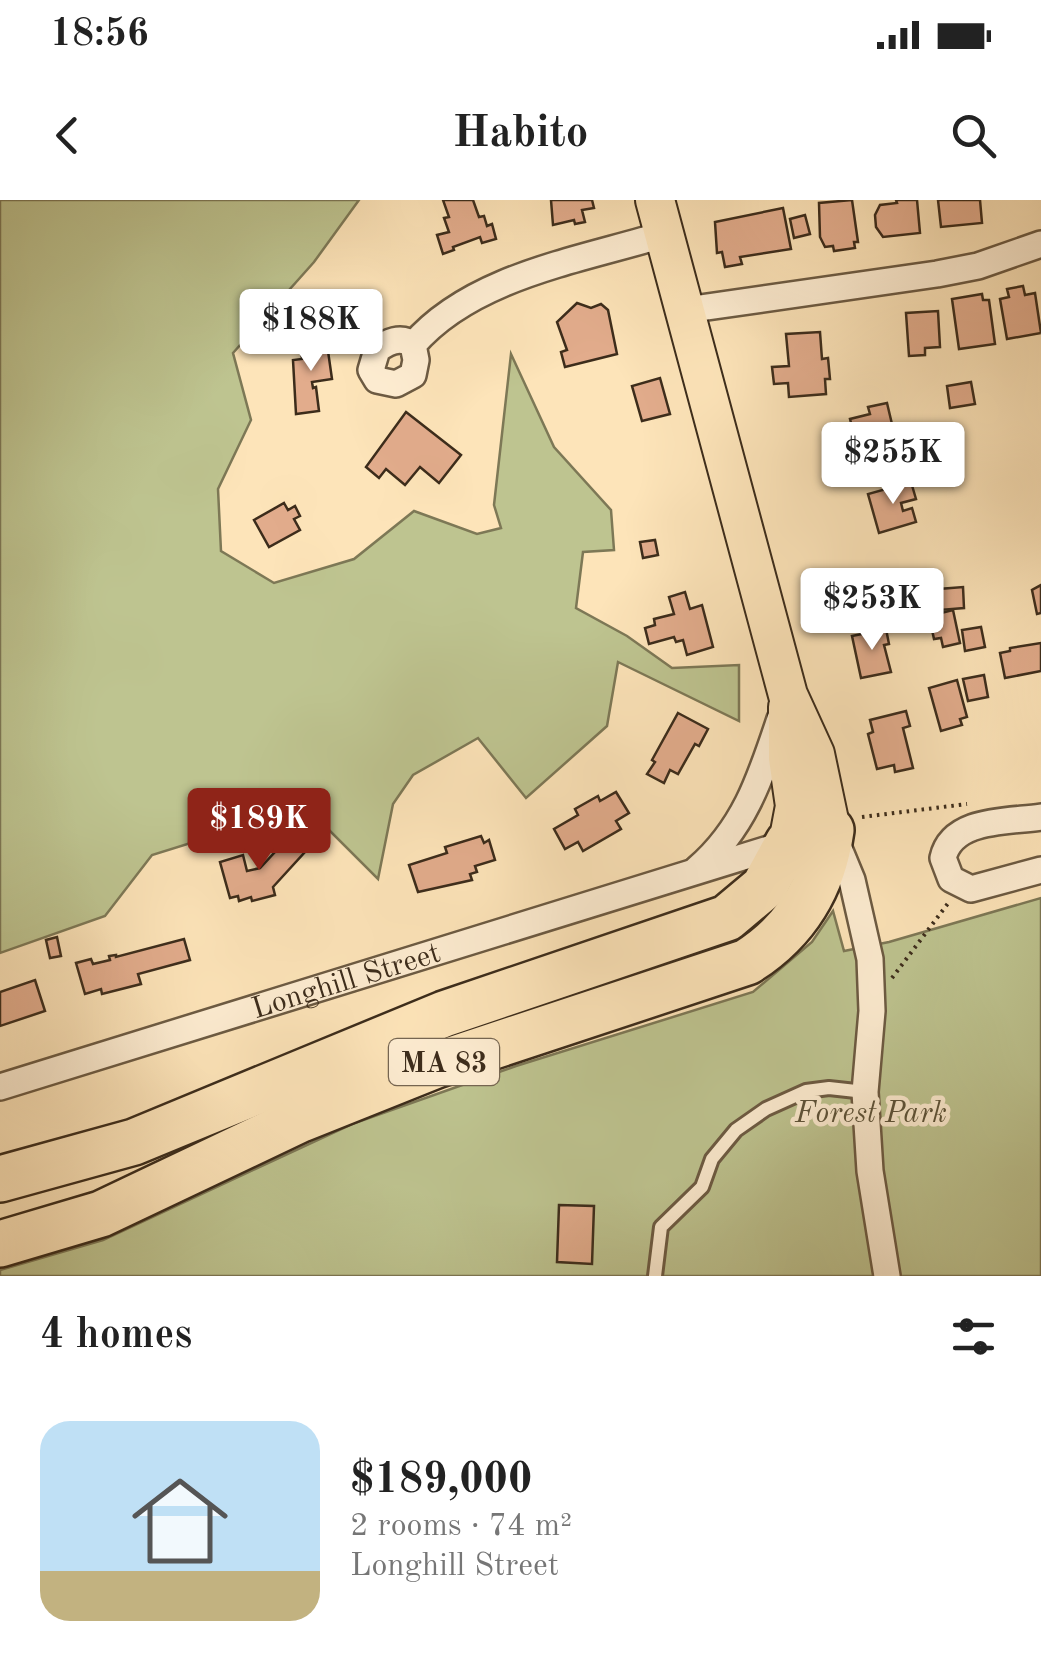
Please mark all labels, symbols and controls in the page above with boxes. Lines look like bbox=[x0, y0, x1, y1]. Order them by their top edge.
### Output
text: 18:56 bbox=[50, 16, 149, 54]
icon: back bbox=[40, 108, 95, 163]
icon: search bbox=[946, 108, 1001, 163]
text: Habito bbox=[452, 112, 589, 157]
pin: $188K bbox=[241, 289, 381, 374]
text: $188K bbox=[262, 305, 360, 337]
pin: $255K bbox=[823, 422, 963, 507]
text: $255K bbox=[844, 438, 942, 470]
pin: $253K bbox=[802, 568, 942, 653]
text: $253K bbox=[823, 584, 921, 616]
pin: $189K bbox=[189, 788, 329, 873]
text: $189K bbox=[210, 804, 308, 836]
street label: Longhill Street bbox=[248, 939, 444, 1025]
road number: MA 83 bbox=[389, 1039, 499, 1085]
park label: Forest Park bbox=[794, 1099, 947, 1129]
icon: filters bbox=[946, 1309, 1001, 1364]
text: 4 homes bbox=[40, 1315, 192, 1357]
text: $189,000 bbox=[350, 1460, 532, 1502]
icon: home bbox=[120, 1461, 240, 1581]
text: 2 rooms · 74 m² bbox=[350, 1511, 572, 1543]
text: Longhill Street bbox=[350, 1551, 559, 1583]

